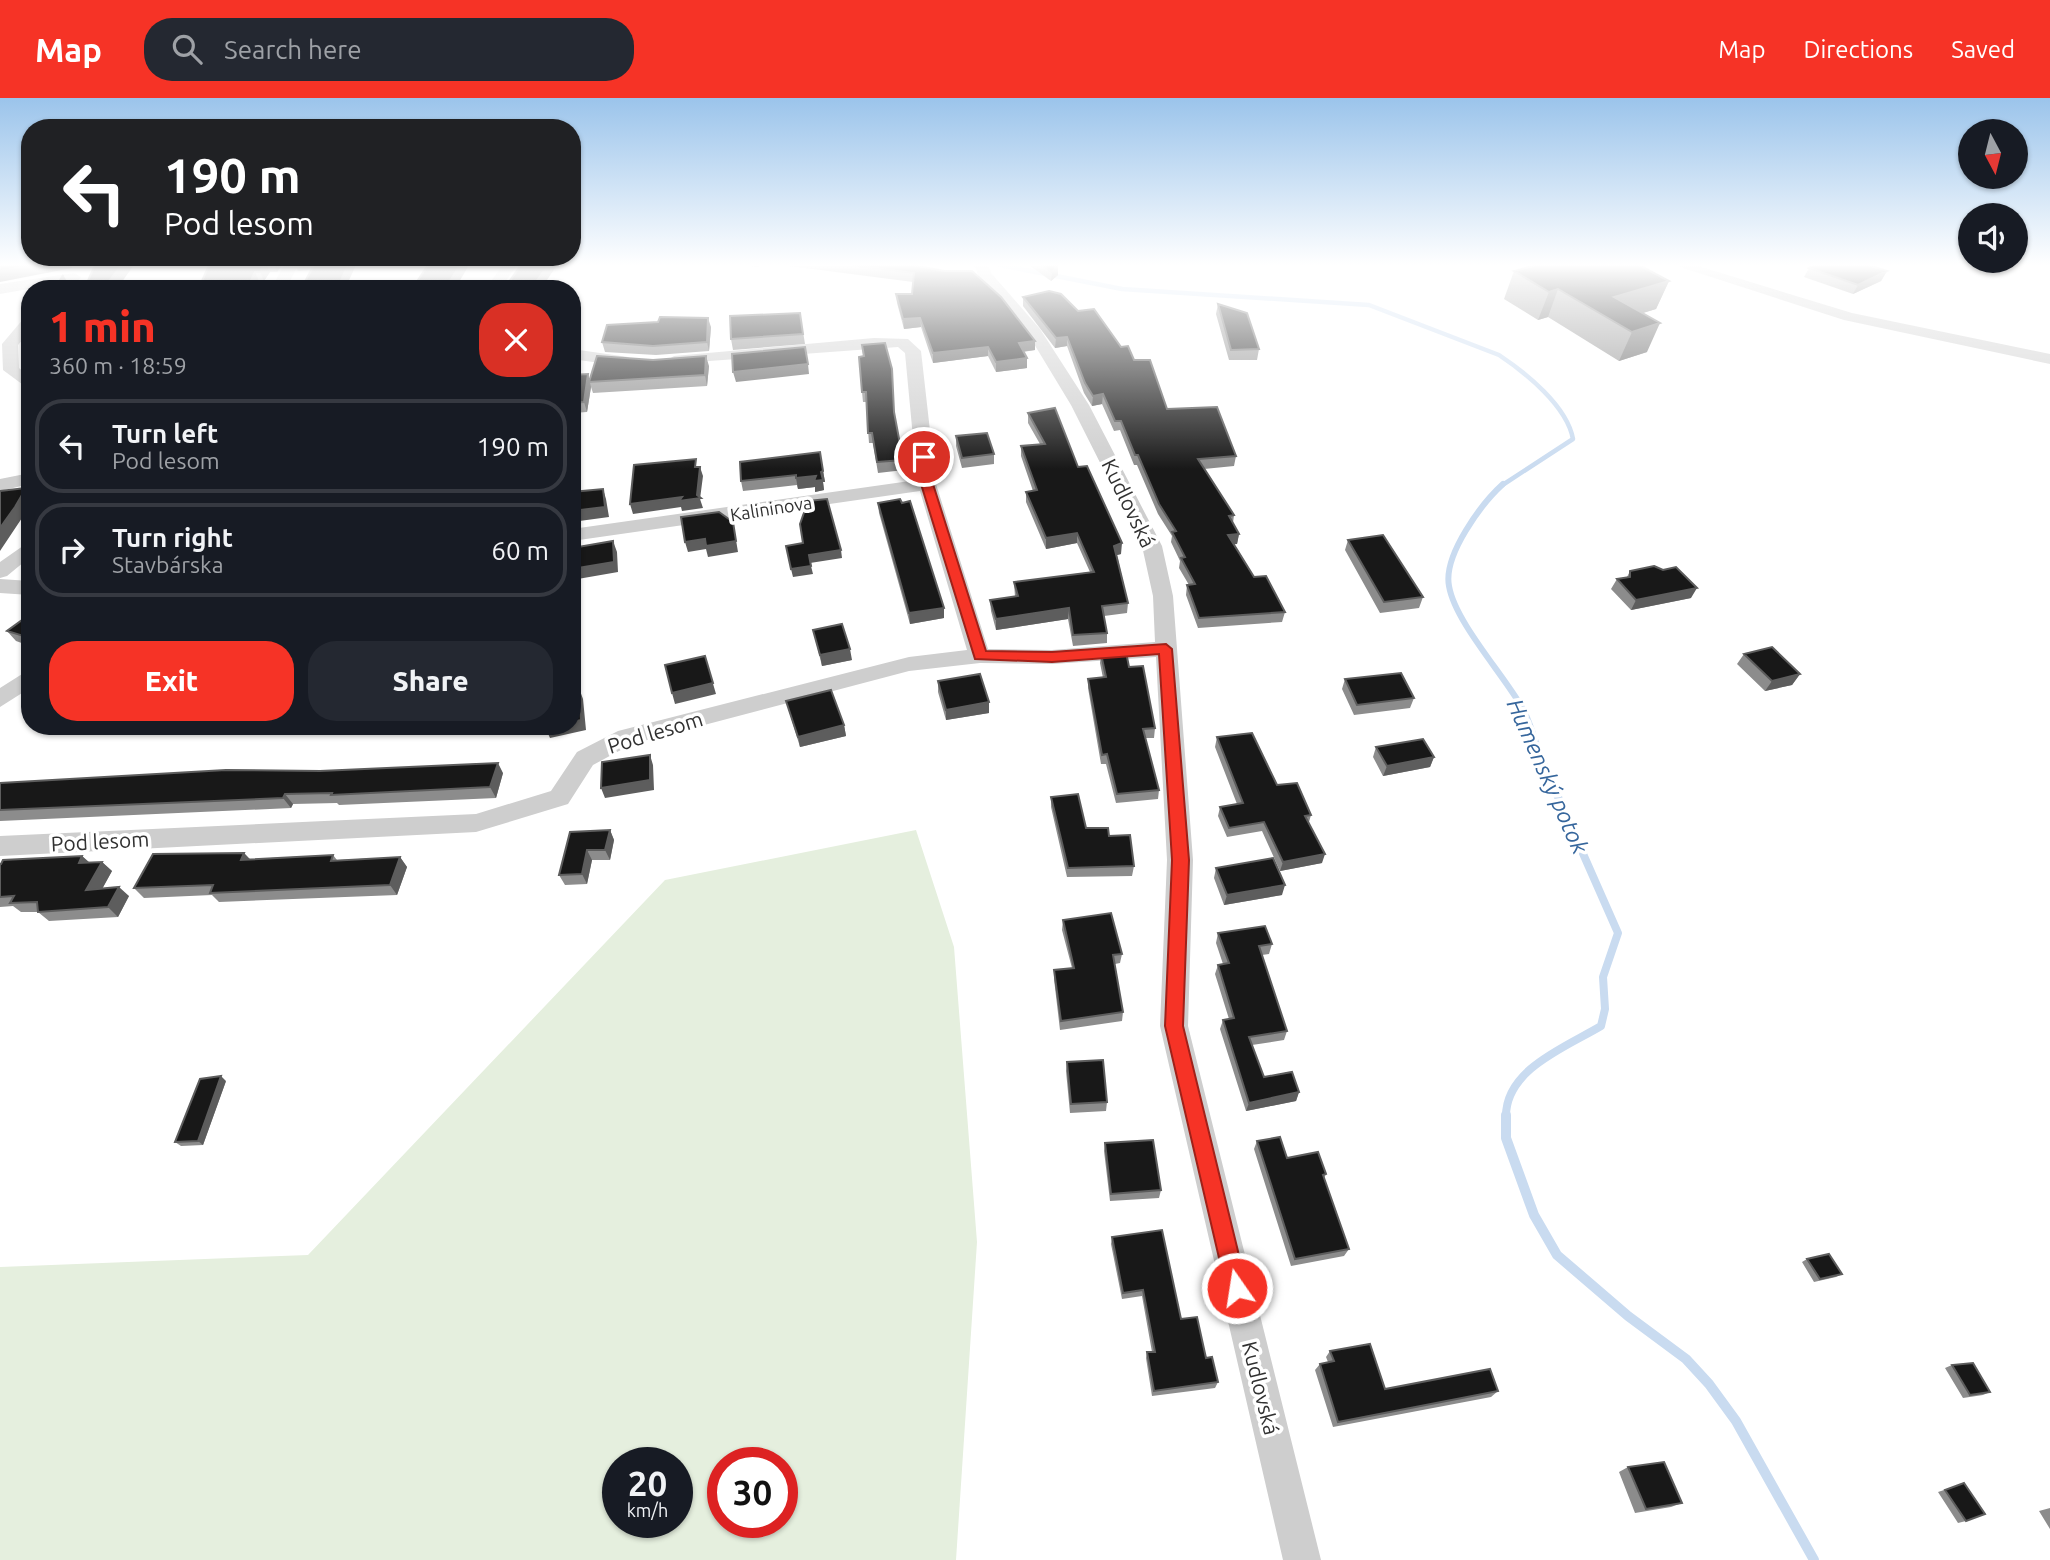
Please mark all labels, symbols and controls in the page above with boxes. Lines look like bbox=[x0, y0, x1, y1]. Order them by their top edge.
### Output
search box bbox=[144, 18, 634, 81]
icon: search bbox=[168, 30, 206, 68]
text: Map bbox=[35, 31, 102, 68]
text: Search here bbox=[224, 35, 362, 64]
text: Map bbox=[1718, 36, 1765, 63]
text: Directions bbox=[1803, 36, 1913, 63]
text: Saved bbox=[1951, 36, 2015, 63]
north arrow bbox=[1958, 119, 2028, 189]
map controls bbox=[1958, 119, 2028, 273]
icon: left bbox=[49, 147, 140, 238]
text: 190 m bbox=[164, 147, 301, 202]
button: sound bbox=[1958, 203, 2028, 273]
text: Pod lesom bbox=[164, 205, 314, 241]
text: 1 min bbox=[49, 303, 156, 350]
button: close bbox=[479, 303, 553, 377]
text: 360 m · 18:59 bbox=[49, 353, 187, 378]
text: Turn left bbox=[112, 419, 218, 448]
icon: left bbox=[53, 427, 91, 465]
pin bbox=[894, 427, 954, 487]
text: 190 m bbox=[477, 432, 549, 461]
icon: arrive bbox=[905, 438, 943, 476]
text: Pod lesom bbox=[112, 448, 220, 473]
street label: Kudlovská bbox=[1097, 455, 1161, 551]
street label: Kalininova bbox=[729, 492, 813, 524]
text: Turn right bbox=[112, 523, 233, 552]
icon: right bbox=[53, 531, 91, 569]
text: 60 m bbox=[491, 536, 549, 565]
text: Stavbárska bbox=[112, 552, 223, 577]
button: Exit bbox=[49, 641, 294, 721]
button: Share bbox=[308, 641, 553, 721]
water label: Humenský potok bbox=[1503, 695, 1593, 858]
street label: Pod lesom bbox=[604, 706, 706, 758]
street label: Pod lesom bbox=[50, 826, 150, 856]
position arrow bbox=[1200, 1251, 1274, 1325]
street label: Kudlovská bbox=[1238, 1339, 1284, 1437]
speed limit sign: 30 bbox=[707, 1447, 798, 1538]
text: 20 bbox=[628, 1463, 667, 1503]
text: km/h bbox=[627, 1500, 668, 1520]

